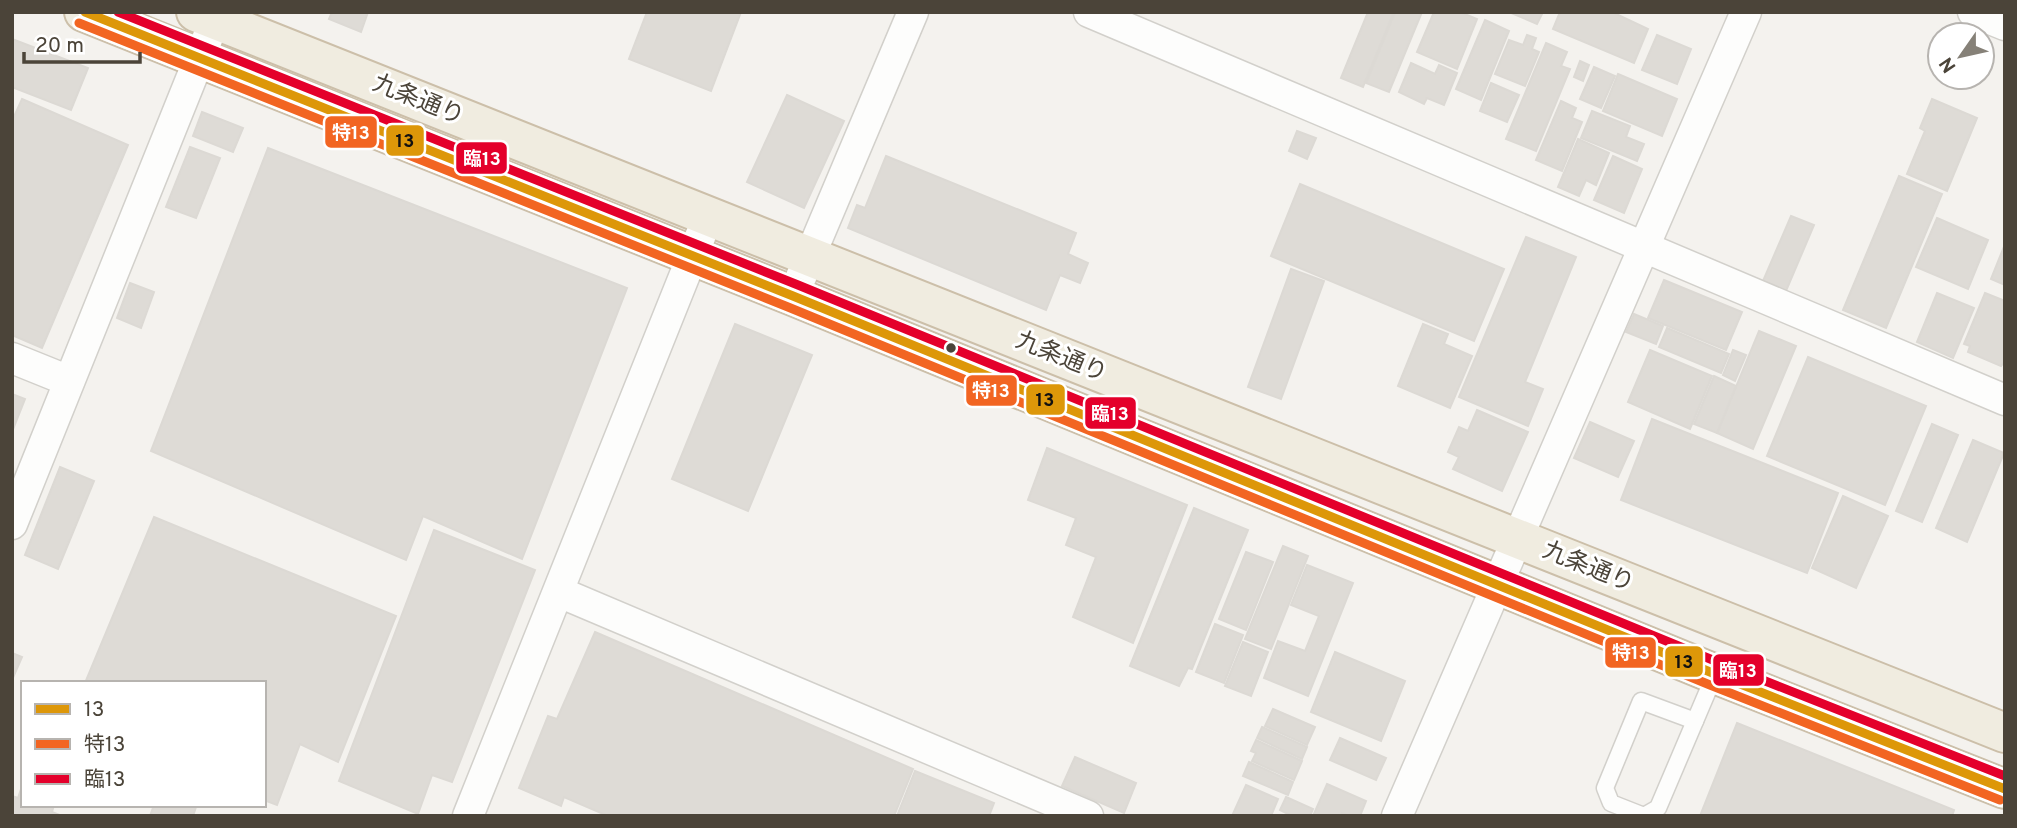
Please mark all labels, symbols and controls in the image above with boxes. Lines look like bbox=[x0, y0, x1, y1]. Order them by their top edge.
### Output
scale bar bbox=[24, 21, 140, 65]
north arrow bbox=[1926, 21, 1996, 91]
text: 20 m bbox=[35, 33, 84, 60]
text: N bbox=[1935, 52, 1962, 77]
street label: 九条通り bbox=[368, 69, 468, 133]
line badge: 特13 bbox=[324, 115, 378, 149]
text: 特13 bbox=[332, 122, 370, 146]
line badge: 13 bbox=[385, 124, 425, 157]
text: 13 bbox=[396, 130, 415, 154]
line badge: 臨13 bbox=[455, 141, 508, 175]
text: 臨13 bbox=[463, 148, 501, 172]
street label: 九条通り bbox=[1011, 326, 1111, 390]
unlabelled marker bbox=[944, 341, 958, 355]
line badge: 特13 bbox=[965, 374, 1018, 407]
text: 特13 bbox=[972, 380, 1010, 404]
line badge: 13 bbox=[1025, 383, 1066, 416]
text: 13 bbox=[1036, 389, 1055, 413]
line badge: 臨13 bbox=[1084, 396, 1137, 430]
text: 臨13 bbox=[1091, 403, 1129, 427]
street label: 九条通り bbox=[1538, 536, 1638, 600]
line badge: 特13 bbox=[1604, 636, 1657, 669]
text: 特13 bbox=[1612, 642, 1650, 666]
line badge: 13 bbox=[1664, 645, 1704, 678]
text: 13 bbox=[1675, 651, 1694, 675]
line badge: 臨13 bbox=[1712, 653, 1765, 687]
text: 臨13 bbox=[1719, 660, 1757, 684]
legend bbox=[21, 681, 266, 807]
text: 13 bbox=[84, 697, 104, 724]
text: 特13 bbox=[84, 732, 125, 759]
text: 臨13 bbox=[84, 767, 125, 794]

